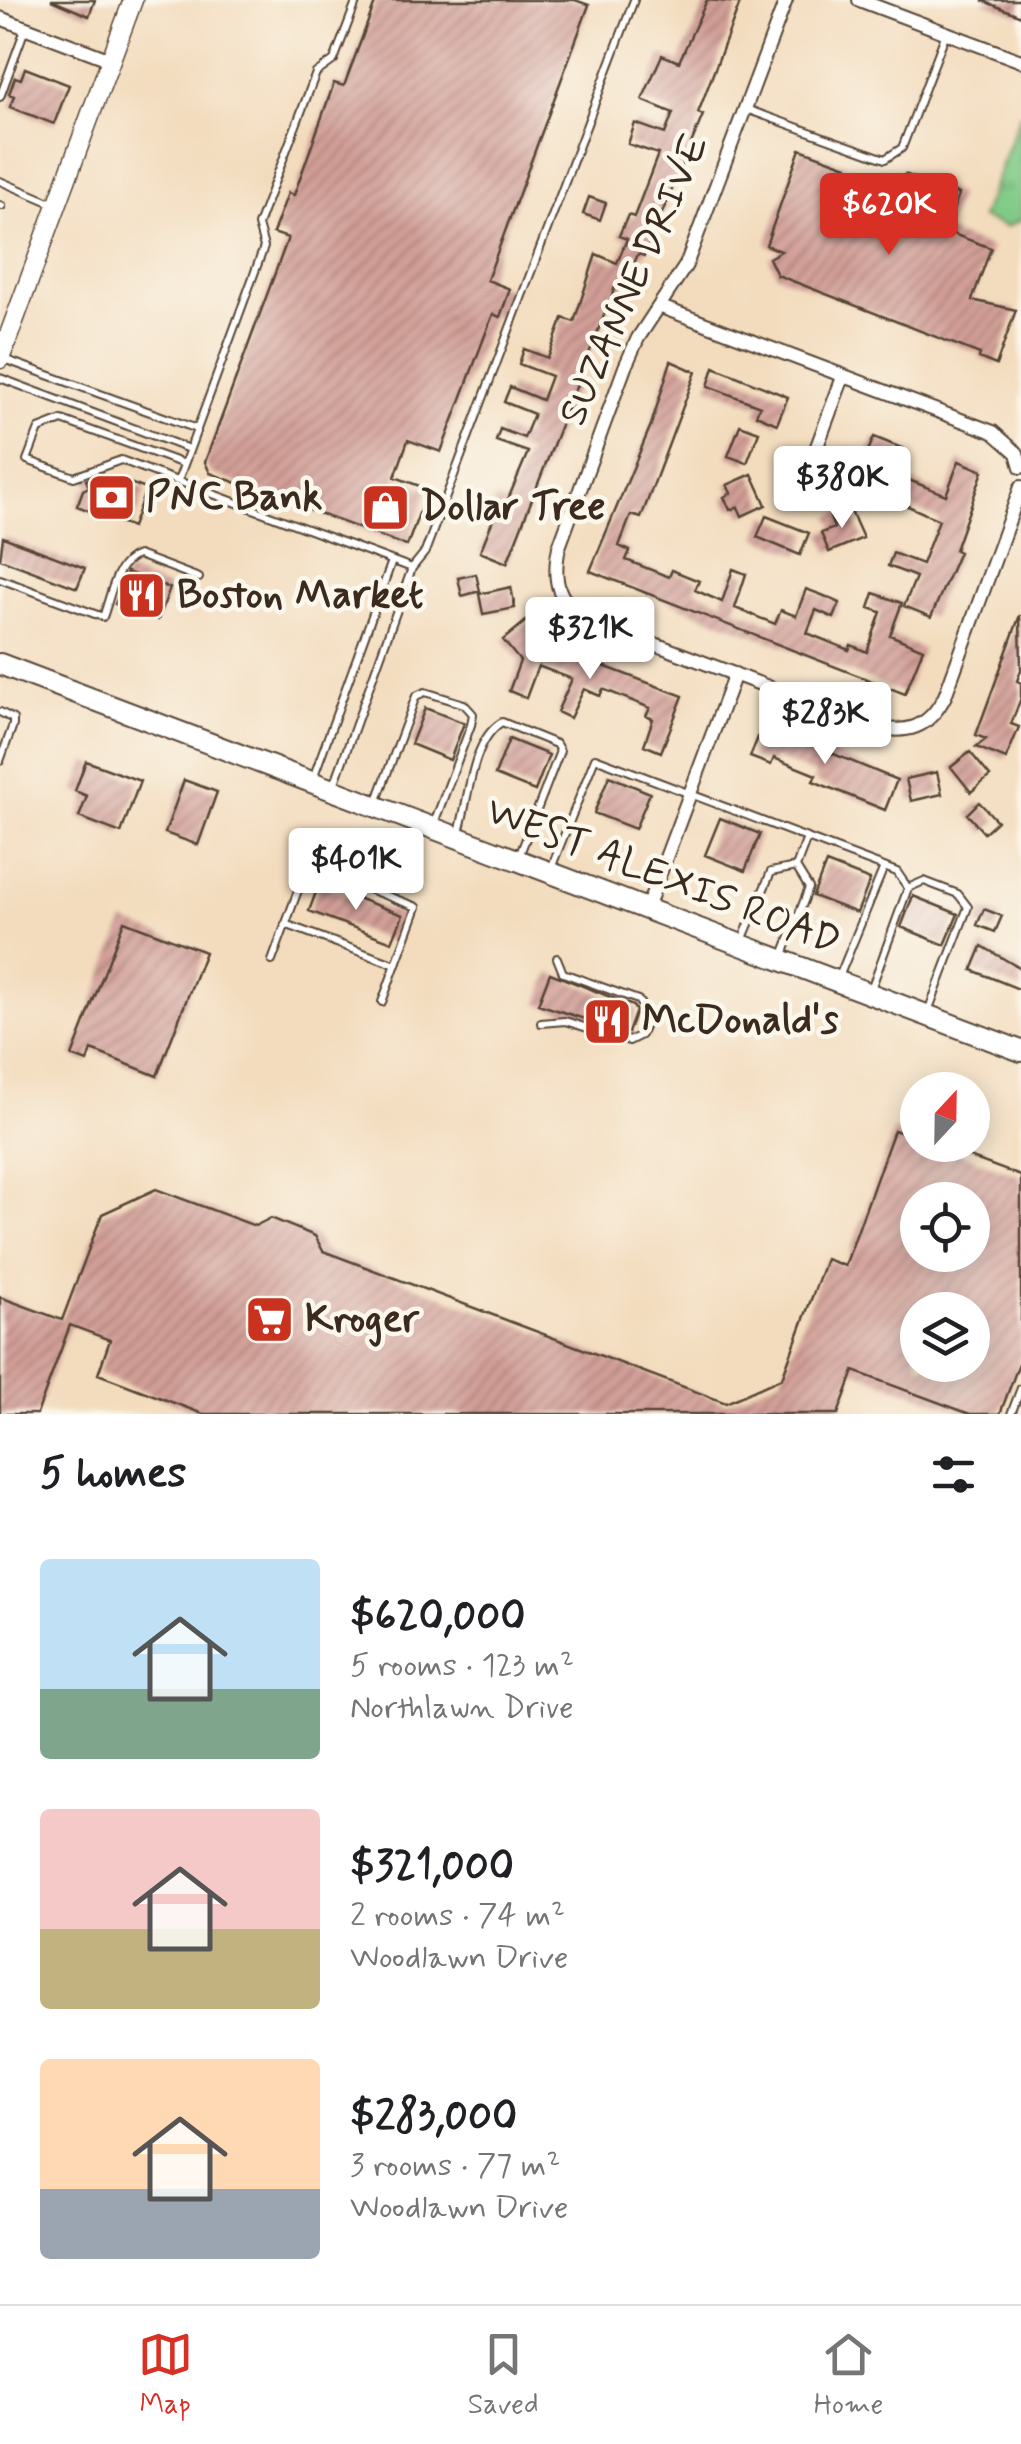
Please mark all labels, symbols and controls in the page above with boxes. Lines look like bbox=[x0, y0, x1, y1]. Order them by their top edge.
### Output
street label: SUZANNE DRIVE bbox=[547, 126, 723, 434]
pin: $620K bbox=[819, 173, 959, 258]
text: $620K bbox=[842, 184, 936, 226]
pin: $380K bbox=[772, 446, 912, 531]
text: $380K bbox=[796, 457, 888, 499]
bank icon: PNC Bank bbox=[85, 472, 137, 524]
place label: PNC Bank bbox=[146, 472, 322, 524]
shop icon: Dollar Tree bbox=[359, 482, 411, 534]
place label: Dollar Tree bbox=[420, 482, 605, 534]
restaurant icon: Boston Market bbox=[116, 570, 168, 622]
place label: Boston Market bbox=[177, 570, 423, 622]
pin: $321K bbox=[520, 597, 660, 682]
text: $321K bbox=[547, 608, 633, 650]
pin: $283K bbox=[755, 682, 895, 767]
text: $283K bbox=[781, 693, 869, 735]
street label: WEST ALEXIS ROAD bbox=[479, 785, 847, 969]
pin: $401K bbox=[286, 828, 426, 913]
text: $401K bbox=[311, 839, 401, 881]
restaurant icon: McDonald's bbox=[581, 995, 633, 1047]
place label: McDonald's bbox=[642, 995, 839, 1047]
north arrow bbox=[900, 1072, 990, 1162]
map controls bbox=[900, 1072, 990, 1382]
button: locate bbox=[900, 1182, 990, 1272]
button: layers bbox=[900, 1292, 990, 1382]
supermarket icon: Kroger bbox=[244, 1294, 296, 1346]
place label: Kroger bbox=[305, 1294, 420, 1347]
text: 5 homes bbox=[40, 1447, 186, 1502]
icon: filters bbox=[926, 1447, 981, 1502]
text: $620,000 bbox=[350, 1590, 525, 1645]
icon: home bbox=[120, 1599, 240, 1719]
text: 5 rooms · 123 m² bbox=[350, 1645, 574, 1687]
text: Northlawn Drive bbox=[350, 1687, 574, 1729]
text: $321,000 bbox=[350, 1840, 514, 1895]
icon: home bbox=[120, 1849, 240, 1969]
text: 2 rooms · 74 m² bbox=[350, 1895, 565, 1937]
text: Woodlawn Drive bbox=[350, 1937, 568, 1979]
text: $283,000 bbox=[350, 2090, 517, 2145]
icon: home bbox=[120, 2099, 240, 2219]
text: 3 rooms · 77 m² bbox=[350, 2145, 561, 2187]
text: Woodlawn Drive bbox=[350, 2187, 568, 2229]
tab: Map bbox=[138, 2327, 193, 2424]
tab: Saved bbox=[468, 2327, 539, 2424]
tab: Home bbox=[814, 2327, 883, 2424]

